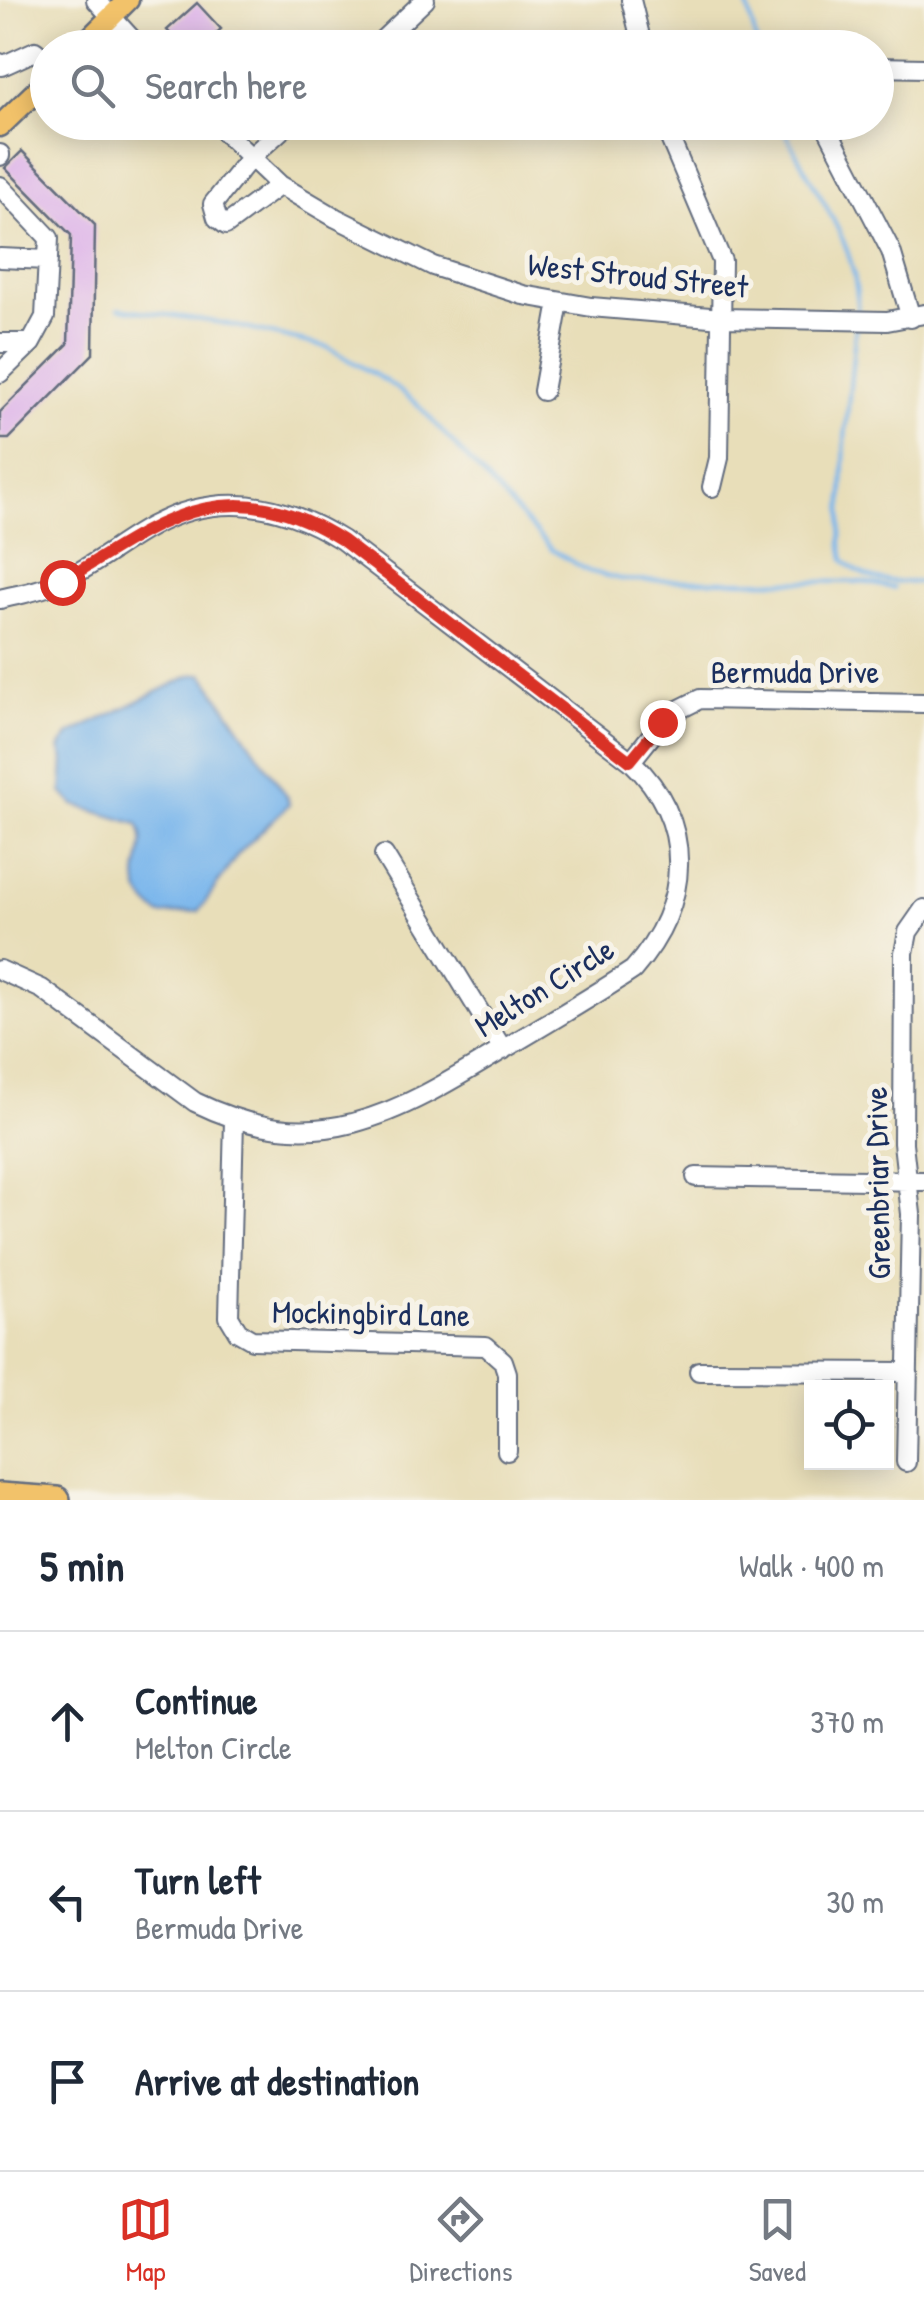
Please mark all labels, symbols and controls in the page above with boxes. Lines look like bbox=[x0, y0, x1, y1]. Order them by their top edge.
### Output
search box bbox=[30, 30, 894, 140]
icon: search bbox=[65, 58, 120, 113]
text: Search here bbox=[145, 59, 307, 111]
street label: West Stroud Street bbox=[526, 242, 751, 308]
route start bbox=[40, 560, 86, 606]
street label: Bermuda Drive bbox=[711, 650, 879, 693]
route end bbox=[640, 700, 686, 746]
street label: Melton Circle bbox=[466, 927, 622, 1047]
street label: Greenbriar Drive bbox=[854, 1086, 900, 1280]
street label: Mockingbird Lane bbox=[272, 1290, 470, 1336]
map controls bbox=[804, 1380, 894, 1470]
button: locate bbox=[804, 1380, 894, 1470]
text: 5 min bbox=[40, 1537, 124, 1594]
text: Walk · 400 m bbox=[739, 1544, 884, 1587]
text: Continue bbox=[135, 1674, 257, 1726]
icon: ahead bbox=[40, 1694, 95, 1749]
text: 370 m bbox=[810, 1700, 884, 1743]
text: Melton Circle bbox=[135, 1726, 292, 1769]
text: Turn left bbox=[135, 1854, 260, 1906]
icon: left bbox=[40, 1874, 95, 1929]
text: 30 m bbox=[826, 1880, 884, 1923]
text: Bermuda Drive bbox=[135, 1906, 303, 1949]
icon: arrive bbox=[40, 2054, 95, 2109]
text: Arrive at destination bbox=[135, 2055, 419, 2107]
tab: Map bbox=[118, 2192, 173, 2290]
tab: Directions bbox=[409, 2192, 512, 2290]
tab: Saved bbox=[749, 2192, 806, 2290]

